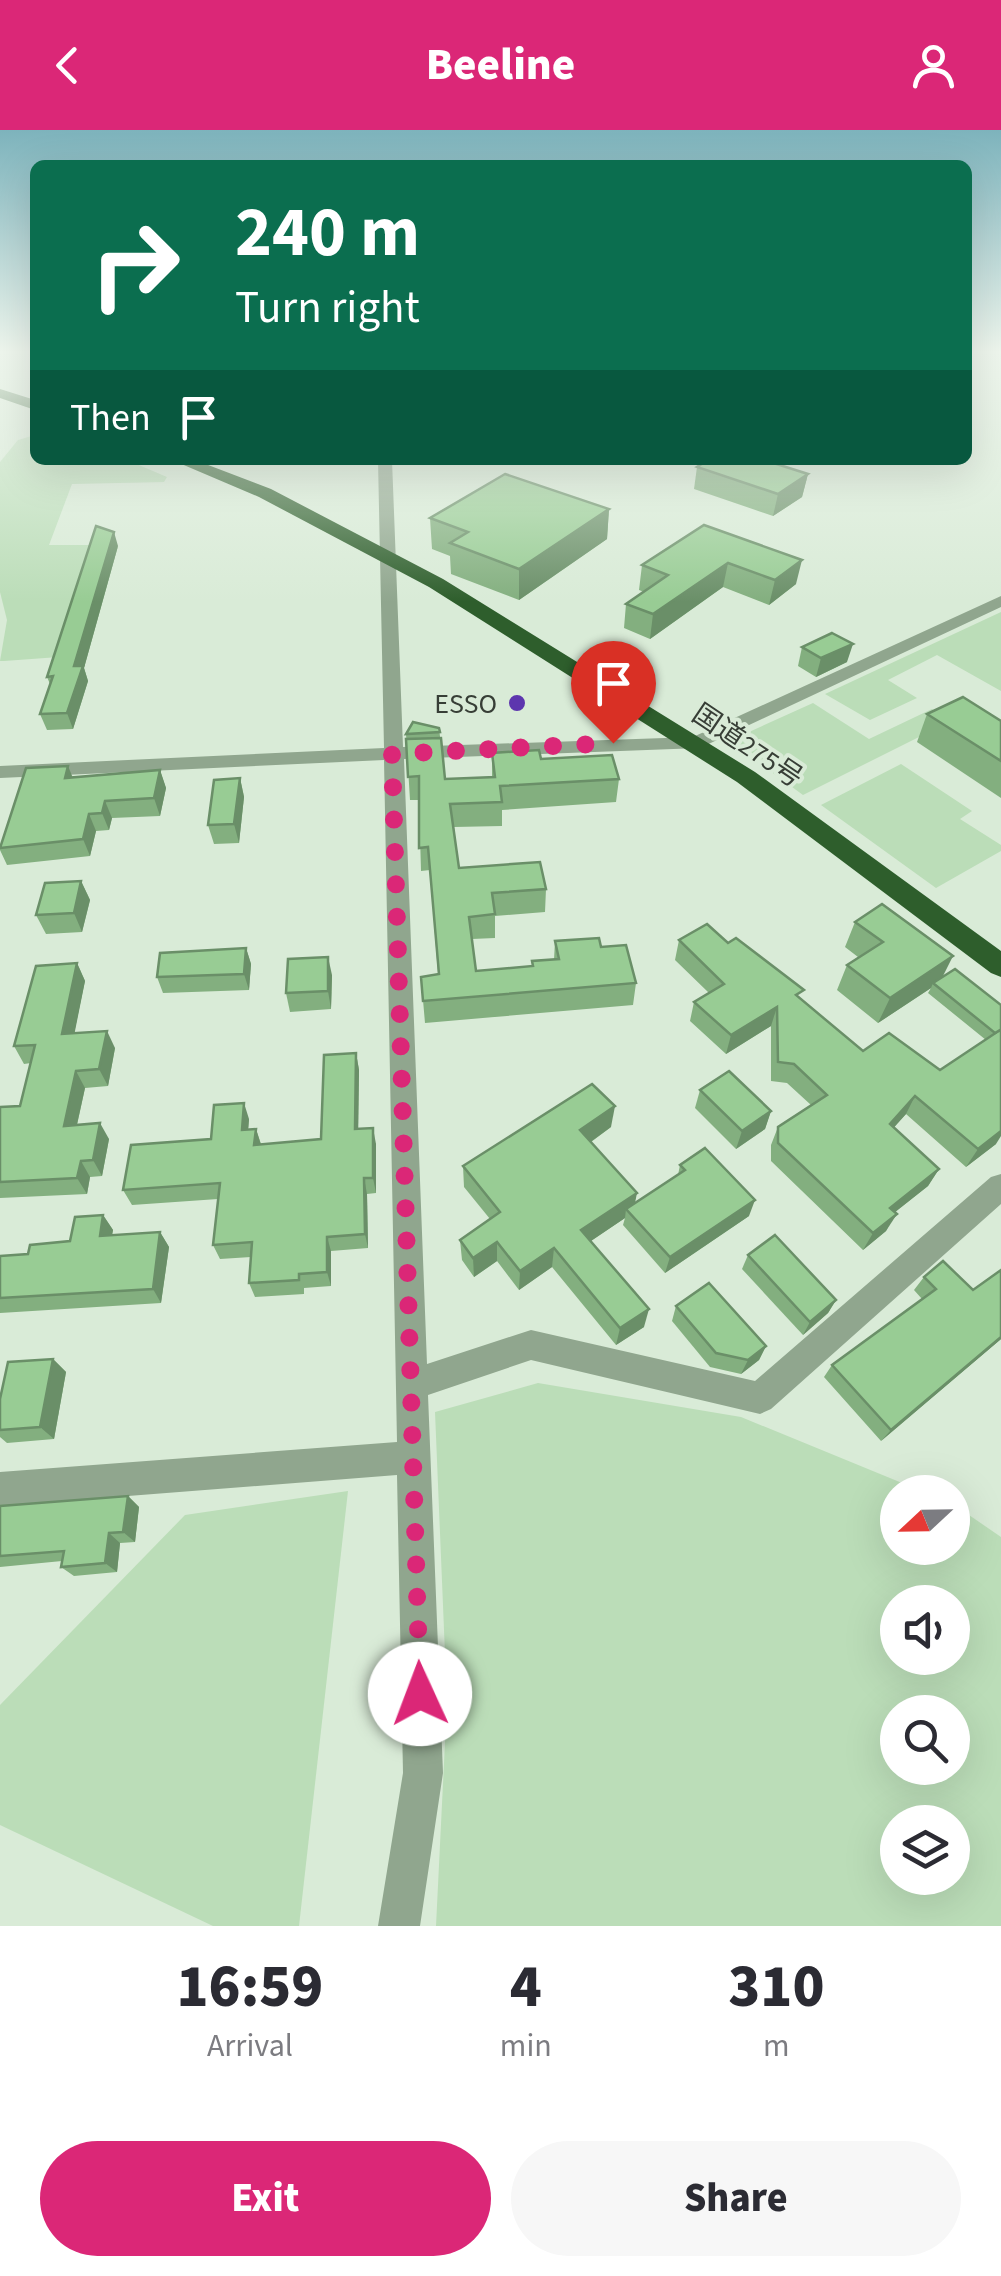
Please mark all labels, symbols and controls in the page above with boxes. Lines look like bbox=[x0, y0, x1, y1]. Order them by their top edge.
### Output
text: Beeline bbox=[426, 33, 575, 97]
icon: back bbox=[40, 38, 95, 93]
icon: person bbox=[906, 38, 961, 93]
text: 240 m bbox=[235, 183, 420, 283]
icon: right bbox=[70, 200, 200, 330]
text: Turn right bbox=[235, 276, 420, 340]
icon: arrive bbox=[171, 390, 226, 445]
text: Then bbox=[70, 391, 151, 445]
pin bbox=[571, 641, 656, 744]
icon: arrive bbox=[586, 656, 641, 711]
place label: ESSO bbox=[434, 684, 497, 724]
marker: ESSO bbox=[506, 692, 528, 714]
street label: 国道275号 bbox=[684, 694, 811, 798]
north arrow bbox=[880, 1475, 970, 1565]
map controls bbox=[880, 1475, 970, 1895]
button: sound bbox=[880, 1585, 970, 1675]
position arrow bbox=[368, 1642, 472, 1746]
button: search bbox=[880, 1695, 970, 1785]
button: layers bbox=[880, 1805, 970, 1895]
text: 16:59 bbox=[177, 1945, 323, 2030]
text: 4 bbox=[510, 1945, 542, 2030]
text: 310 bbox=[728, 1945, 824, 2030]
text: Arrival bbox=[207, 2023, 293, 2069]
text: min bbox=[500, 2023, 552, 2069]
text: m bbox=[763, 2023, 790, 2069]
button: Exit bbox=[40, 2141, 491, 2256]
button: Share bbox=[511, 2141, 961, 2256]

